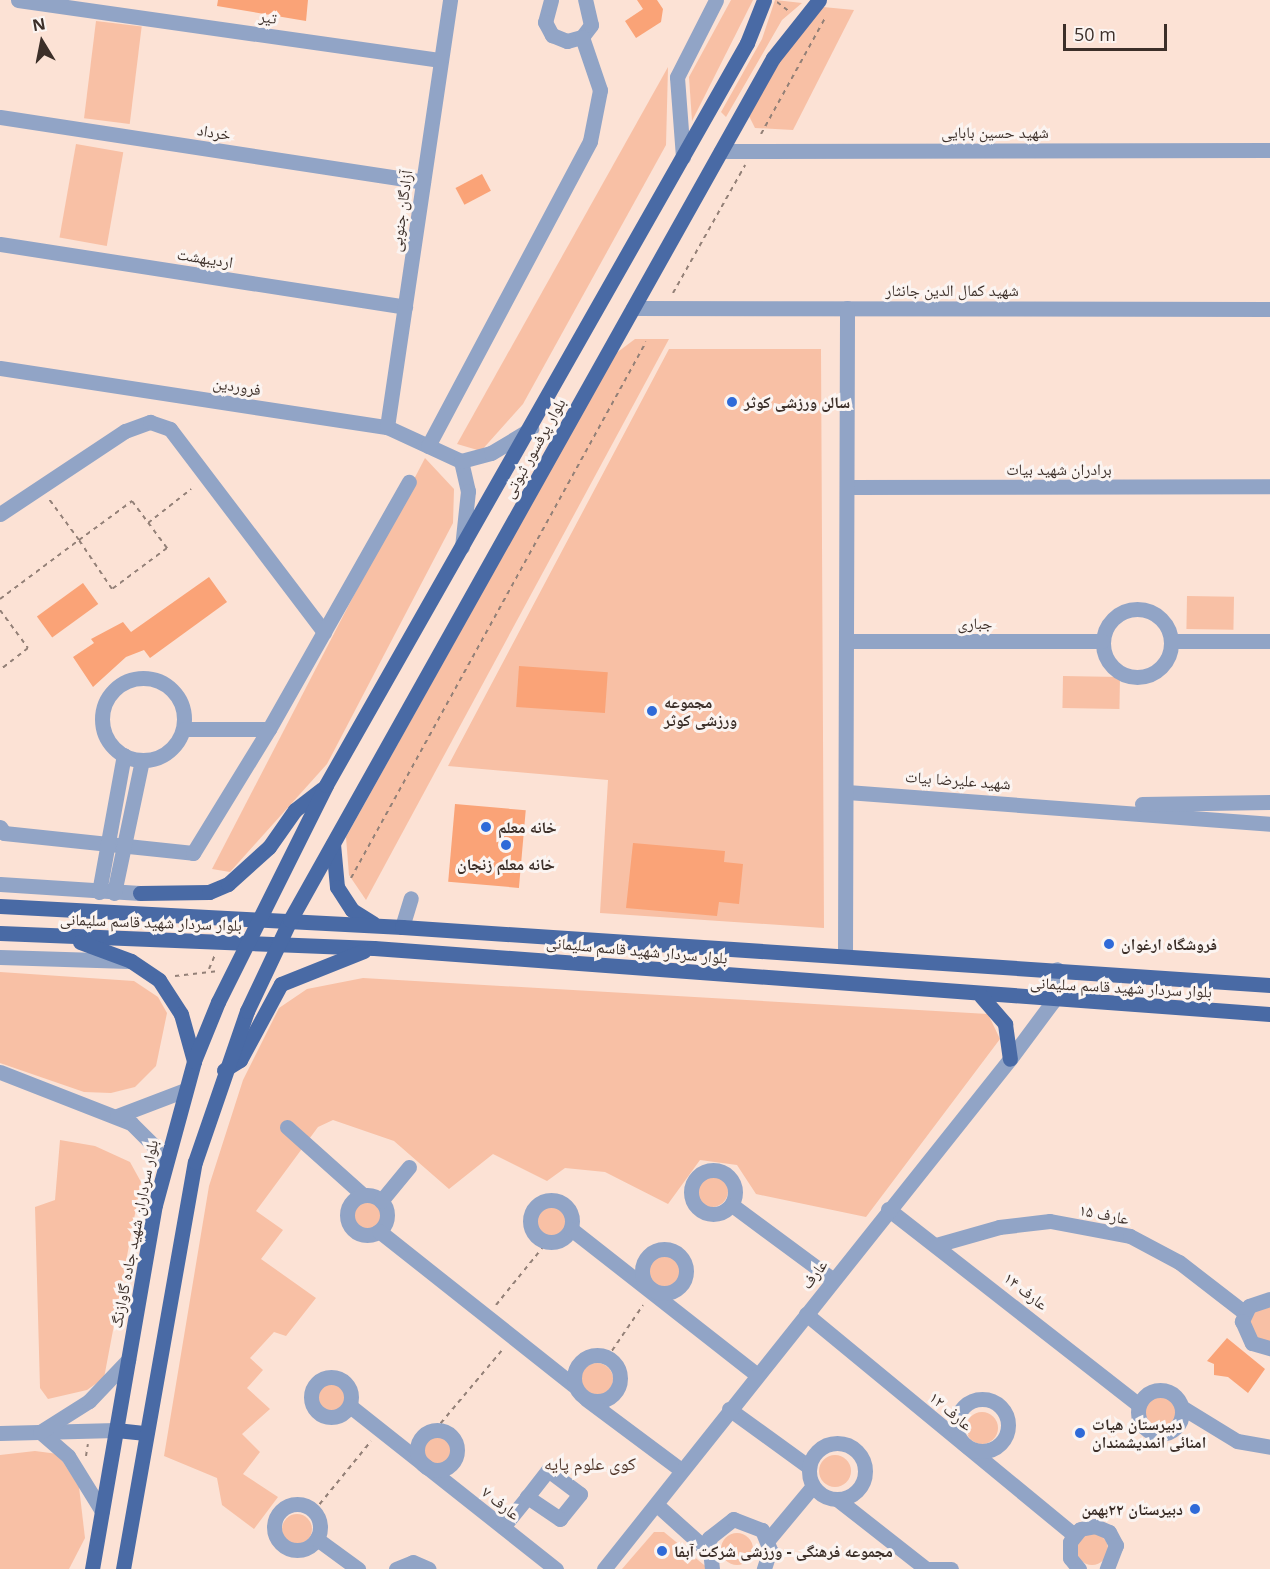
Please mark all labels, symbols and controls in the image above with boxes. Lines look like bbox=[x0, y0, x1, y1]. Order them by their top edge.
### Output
street label: تیر bbox=[258, 6, 278, 28]
north arrow bbox=[12, 12, 72, 72]
text: N bbox=[31, 12, 47, 36]
scale bar bbox=[1066, 12, 1170, 50]
text: 50 m bbox=[1074, 22, 1116, 46]
street label: خرداد bbox=[196, 120, 232, 144]
street label: شهید حسین بابایی bbox=[941, 122, 1049, 142]
street label: آزادگان جنوبی bbox=[386, 169, 416, 253]
street label: اردیبهشت bbox=[176, 244, 234, 272]
street label: شهید کمال الدین جانثار bbox=[885, 280, 1019, 300]
street label: فروردین bbox=[212, 373, 262, 399]
place label: سالن ورزشی کوثر bbox=[744, 392, 850, 412]
street label: بلوار پرفسور ثبوتی bbox=[499, 395, 569, 501]
marker: سالن ورزشی کوثر bbox=[725, 395, 739, 409]
street label: برادران شهید بیات bbox=[1006, 459, 1112, 479]
street label: جباری bbox=[958, 613, 992, 633]
place label: مجموعه ورزشی کوثر bbox=[664, 692, 737, 730]
marker: مجموعه ورزشی کوثر bbox=[645, 704, 659, 718]
street label: شهید علیرضا بیات bbox=[905, 767, 1011, 793]
place label: خانه معلم bbox=[498, 817, 557, 837]
marker: خانه معلم bbox=[479, 820, 493, 834]
marker: خانه معلم زنجان bbox=[499, 838, 513, 852]
place label: خانه معلم زنجان bbox=[457, 854, 555, 874]
street label: بلوار سردار شهید قاسم سلیمانی bbox=[60, 909, 242, 935]
street label: بلوار سردار شهید قاسم سلیمانی bbox=[546, 933, 728, 967]
place label: فروشگاه ارغوان bbox=[1121, 934, 1217, 954]
marker: فروشگاه ارغوان bbox=[1102, 937, 1116, 951]
street label: بلوار سردار شهید قاسم سلیمانی bbox=[1030, 973, 1212, 1001]
street label: بلوار سرداران شهید جاده گاوازنگ bbox=[106, 1138, 162, 1330]
street label: عارف ۱۵ bbox=[1077, 1200, 1131, 1228]
street label: عارف bbox=[797, 1255, 831, 1293]
street label: عارف ۱۴ bbox=[1000, 1268, 1052, 1314]
street label: عارف ۱۲ bbox=[926, 1387, 976, 1435]
place label: دبیرستان هیات امنائی انمدیشمندان bbox=[1092, 1414, 1206, 1452]
marker: دبیرستان هیات امنائی انمدیشمندان bbox=[1073, 1426, 1087, 1440]
district label: کوی علوم پایه bbox=[544, 1452, 636, 1474]
street label: عارف ۷ bbox=[478, 1482, 524, 1524]
place label: دبیرستان ۲۲بهمن bbox=[1082, 1499, 1183, 1519]
marker: دبیرستان ۲۲بهمن bbox=[1188, 1502, 1202, 1516]
place label: مجموعه فرهنگی - ورزشی شرکت آبفا bbox=[674, 1541, 893, 1561]
marker: مجموعه فرهنگی - ورزشی شرکت آبفا bbox=[655, 1544, 669, 1558]

